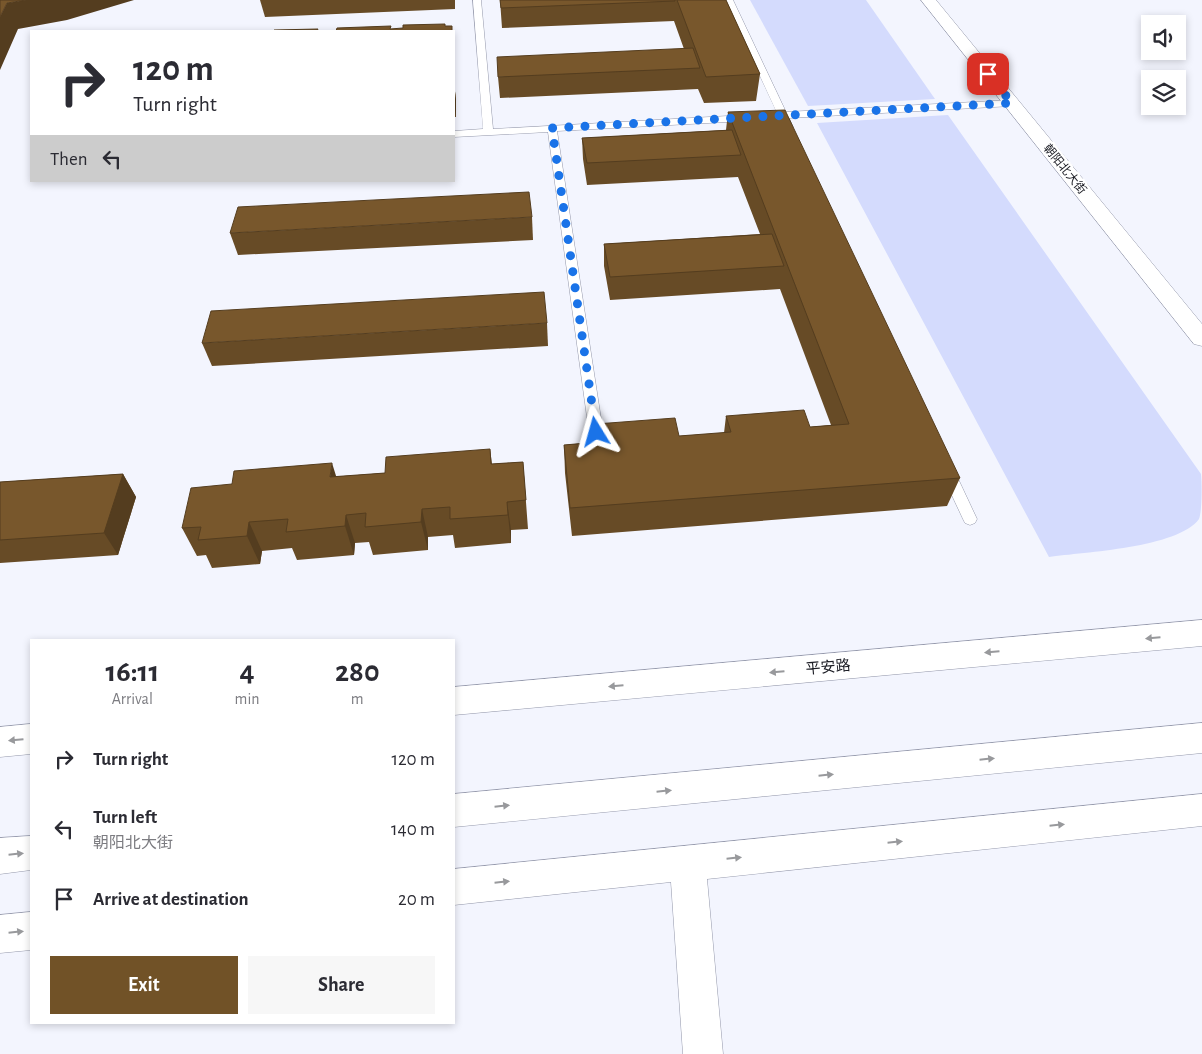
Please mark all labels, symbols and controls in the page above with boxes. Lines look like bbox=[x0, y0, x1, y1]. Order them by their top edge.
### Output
map controls bbox=[1141, 15, 1186, 115]
button: sound bbox=[1141, 15, 1186, 60]
icon: right bbox=[50, 50, 115, 115]
text: 120 m bbox=[133, 52, 214, 87]
pin bbox=[967, 53, 1009, 95]
icon: arrive bbox=[974, 60, 1002, 88]
button: layers bbox=[1141, 70, 1186, 115]
text: Turn right bbox=[133, 93, 217, 115]
street label: 朝阳北大街 bbox=[1041, 141, 1089, 196]
icon: left bbox=[98, 145, 126, 173]
text: Then bbox=[50, 150, 88, 169]
position arrow bbox=[569, 405, 621, 457]
one-way arrow bbox=[1145, 634, 1161, 642]
one-way arrow bbox=[983, 648, 999, 656]
text: 16:11 bbox=[105, 657, 159, 687]
text: 4 bbox=[240, 657, 255, 687]
text: 280 bbox=[335, 657, 380, 687]
street label: 平安路 bbox=[805, 657, 851, 677]
one-way arrow bbox=[769, 668, 785, 676]
one-way arrow bbox=[607, 682, 623, 690]
text: Arrival bbox=[112, 691, 153, 707]
text: min bbox=[235, 691, 260, 707]
text: m bbox=[351, 691, 364, 707]
one-way arrow bbox=[7, 736, 23, 744]
icon: right bbox=[50, 745, 78, 773]
text: Turn right bbox=[93, 750, 168, 769]
text: 120 m bbox=[391, 750, 435, 769]
one-way arrow bbox=[980, 755, 996, 763]
one-way arrow bbox=[818, 771, 834, 779]
one-way arrow bbox=[656, 786, 672, 794]
one-way arrow bbox=[495, 802, 511, 810]
text: Turn left bbox=[93, 808, 157, 827]
icon: left bbox=[50, 815, 78, 843]
text: 140 m bbox=[391, 820, 435, 839]
one-way arrow bbox=[1049, 821, 1065, 829]
text: 朝阳北大街 bbox=[93, 835, 173, 851]
one-way arrow bbox=[887, 838, 903, 846]
one-way arrow bbox=[8, 850, 24, 858]
one-way arrow bbox=[726, 854, 742, 862]
one-way arrow bbox=[495, 878, 511, 886]
icon: arrive bbox=[50, 885, 78, 913]
text: Arrive at destination bbox=[93, 890, 249, 909]
text: 20 m bbox=[398, 890, 435, 909]
one-way arrow bbox=[8, 928, 24, 936]
button: Exit bbox=[50, 956, 238, 1014]
button: Share bbox=[248, 956, 435, 1014]

